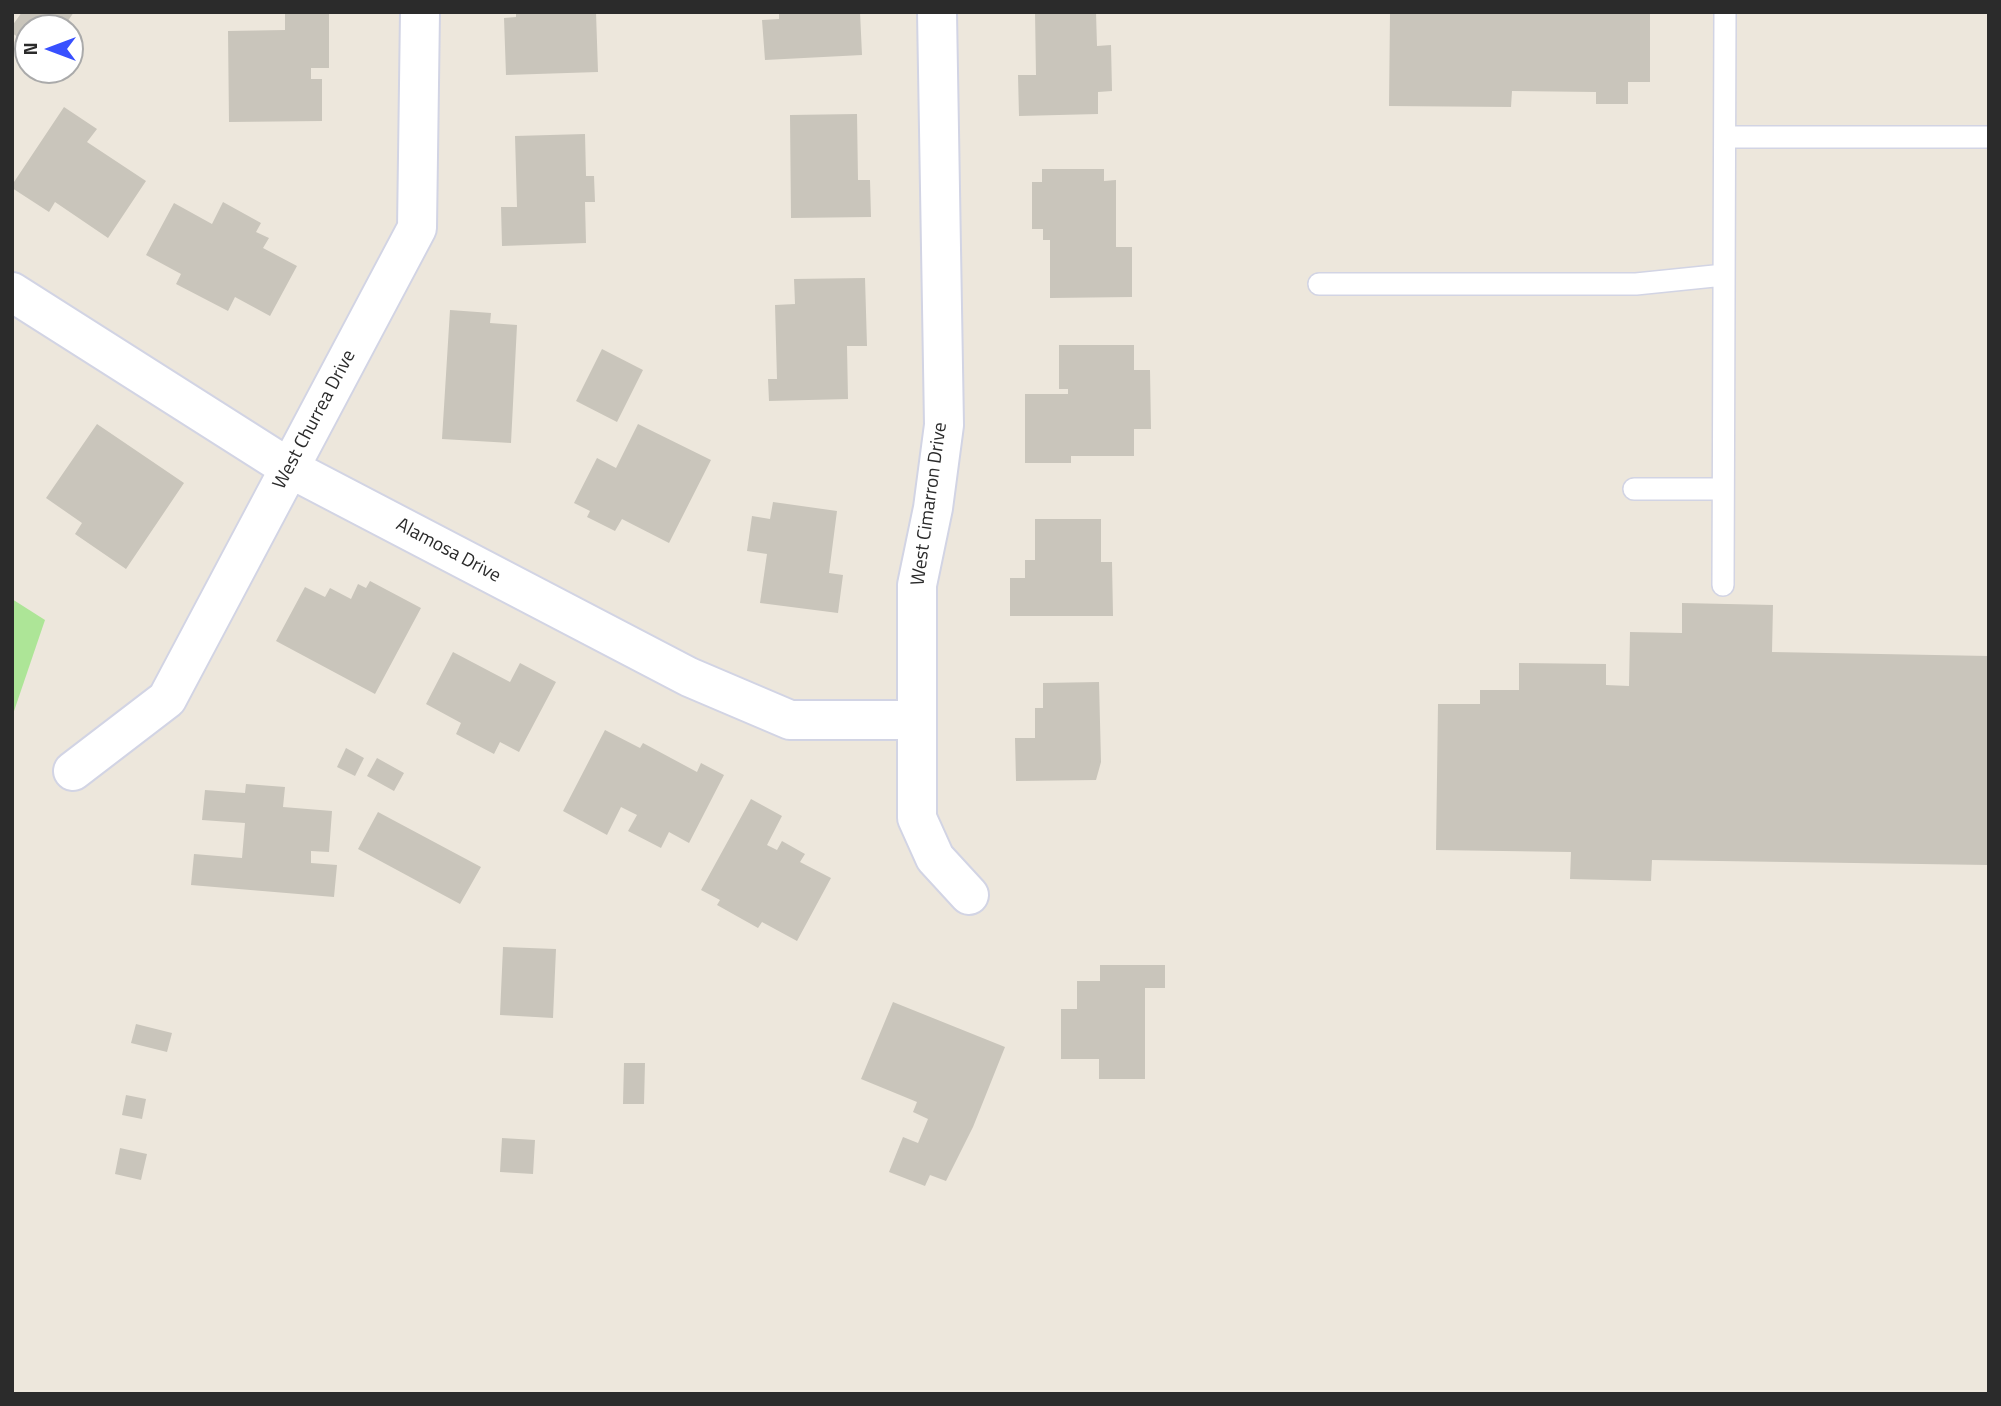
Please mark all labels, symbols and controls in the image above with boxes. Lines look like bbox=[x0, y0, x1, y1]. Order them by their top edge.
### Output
north arrow bbox=[14, 14, 84, 84]
text: N bbox=[15, 42, 44, 56]
street label: West Churrea Drive bbox=[269, 347, 361, 493]
street label: West Cimarron Drive bbox=[907, 421, 953, 587]
street label: Alamosa Drive bbox=[392, 514, 504, 588]

